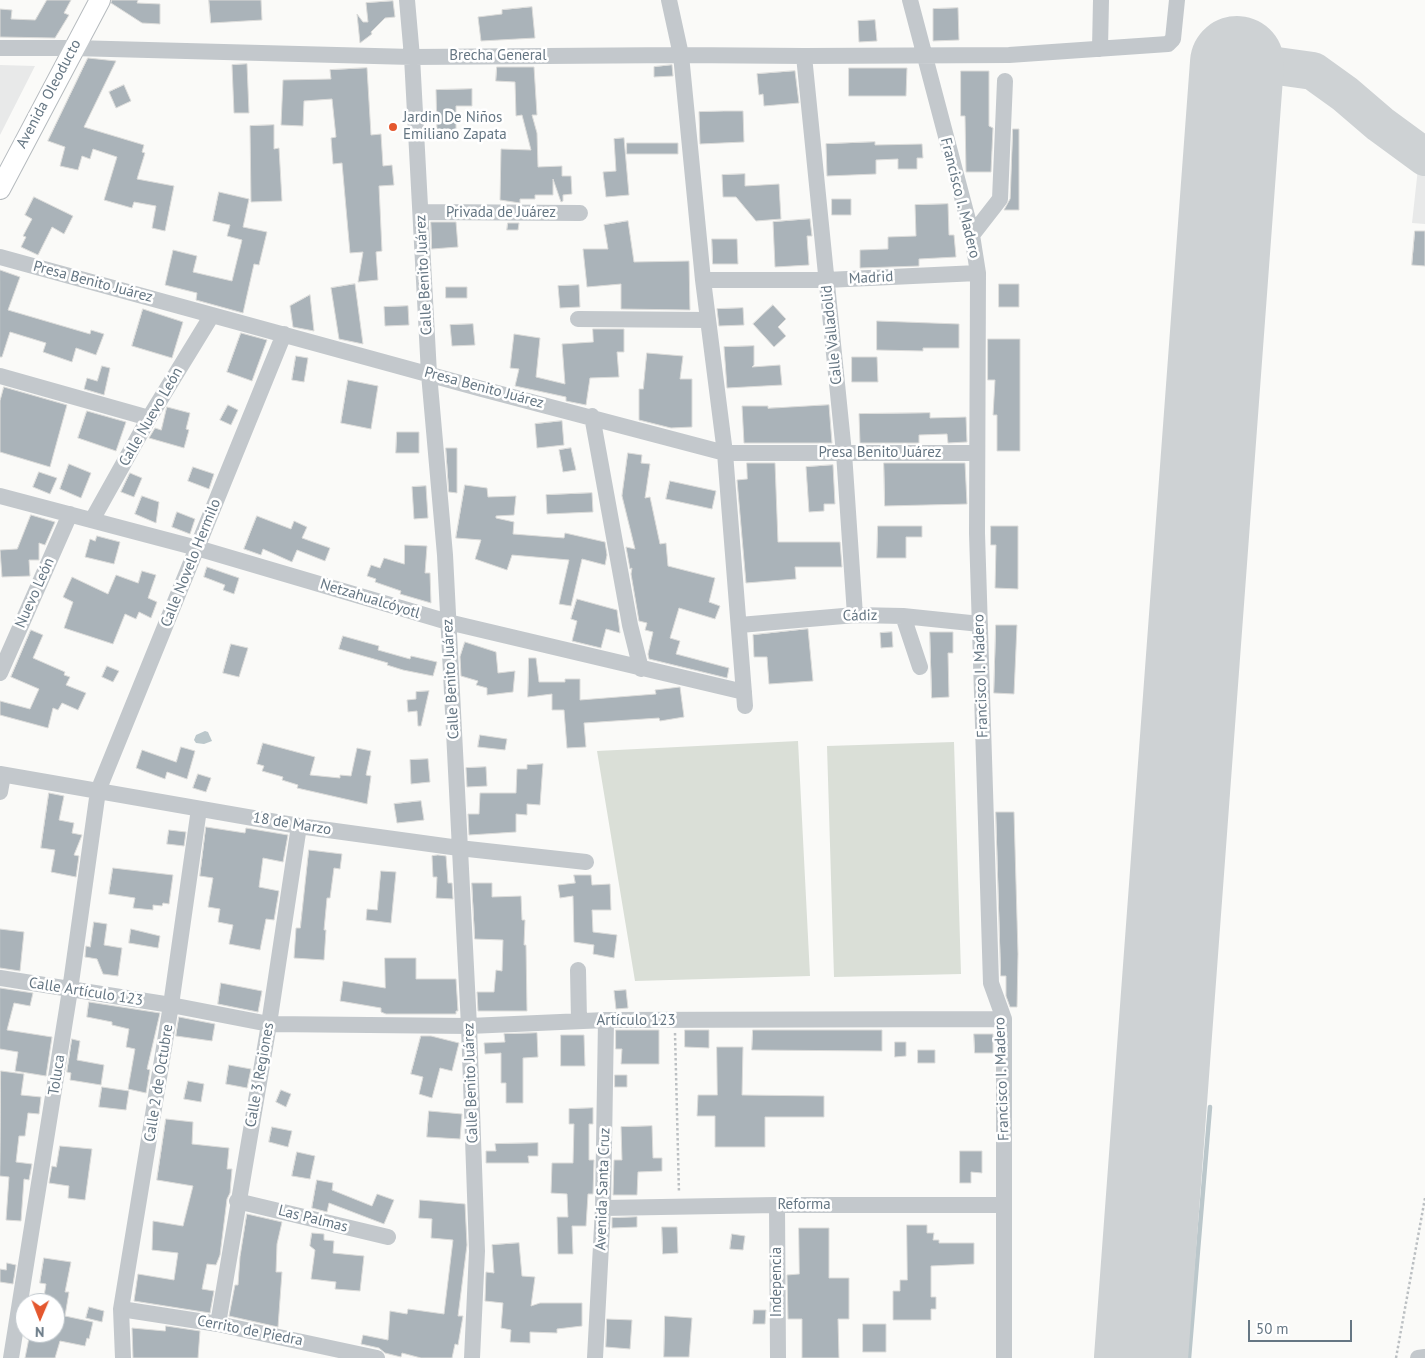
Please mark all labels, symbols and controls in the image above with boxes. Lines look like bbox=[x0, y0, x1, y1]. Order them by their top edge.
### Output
street label: Avenida Oleoducto bbox=[13, 36, 85, 152]
street label: Brecha General bbox=[449, 47, 547, 65]
place label: Jardin De Niños Emiliano Zapata bbox=[403, 109, 507, 144]
marker: Jardin De Niños Emiliano Zapata bbox=[387, 121, 399, 133]
street label: Francisco I. Madero bbox=[936, 136, 984, 260]
street label: Privada de Juárez bbox=[446, 204, 556, 222]
street label: Calle Benito Juárez bbox=[412, 214, 436, 336]
street label: Presa Benito Juárez bbox=[31, 257, 155, 307]
street label: Madrid bbox=[848, 268, 894, 288]
street label: Calle Valladolid bbox=[818, 284, 846, 386]
street label: Presa Benito Juárez bbox=[422, 363, 546, 413]
street label: Calle Nuevo León bbox=[115, 364, 187, 470]
street label: Presa Benito Juárez bbox=[818, 444, 942, 462]
street label: Calle Novelo Hermilo bbox=[157, 496, 225, 630]
street label: Nuevo León bbox=[11, 555, 59, 631]
street label: Netzahualcóyotl bbox=[318, 575, 422, 623]
street label: Cádiz bbox=[842, 607, 878, 625]
street label: Francisco I. Madero bbox=[970, 614, 992, 738]
street label: Calle Benito Juárez bbox=[439, 618, 463, 740]
street label: 18 de Marzo bbox=[252, 809, 332, 839]
street label: Calle Artículo 123 bbox=[28, 974, 144, 1010]
street label: Artículo 123 bbox=[596, 1012, 676, 1030]
street label: Francisco I. Madero bbox=[991, 1017, 1013, 1141]
street label: Calle 3 Regiones bbox=[242, 1021, 278, 1129]
street label: Calle Benito Juárez bbox=[460, 1022, 482, 1144]
street label: Calle 2 de Octubre bbox=[141, 1023, 177, 1143]
street label: Toluca bbox=[45, 1053, 69, 1097]
street label: Avenida Santa Cruz bbox=[592, 1127, 614, 1251]
street label: Reforma bbox=[777, 1196, 831, 1214]
street label: Las Palmas bbox=[276, 1202, 350, 1236]
street label: Indepencia bbox=[768, 1247, 786, 1317]
north arrow bbox=[15, 1293, 65, 1343]
scale bar bbox=[1250, 1310, 1354, 1342]
street label: Cerrito de Piedra bbox=[196, 1312, 304, 1350]
text: 50 m bbox=[1256, 1319, 1289, 1338]
text: N bbox=[35, 1323, 45, 1341]

